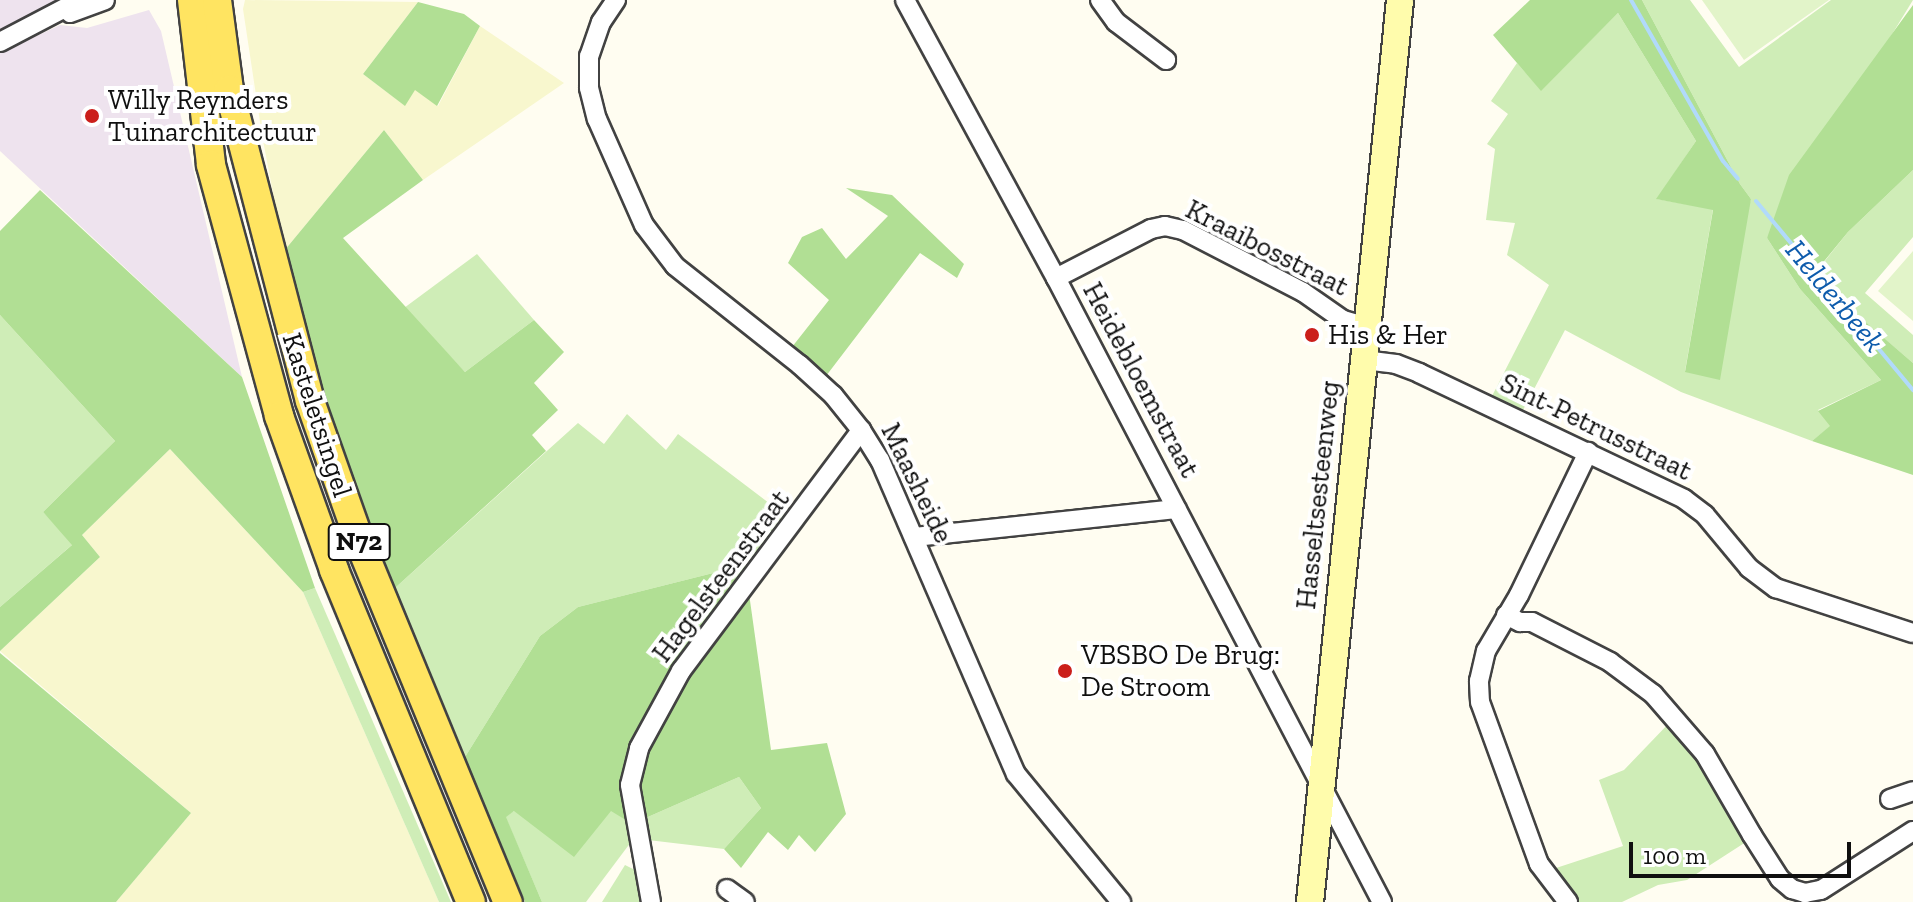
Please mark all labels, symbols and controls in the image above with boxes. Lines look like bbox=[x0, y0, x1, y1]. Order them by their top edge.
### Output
place label: Willy Reynders Tuinarchitectuur bbox=[108, 83, 317, 149]
marker: Willy Reynders Tuinarchitectuur bbox=[83, 107, 101, 125]
street label: Kraaibosstraat bbox=[1180, 193, 1354, 303]
water label: Helderbeek bbox=[1778, 233, 1892, 359]
street label: Heidebloemstraat bbox=[1075, 277, 1207, 483]
place label: His & Her bbox=[1328, 318, 1448, 352]
marker: His & Her bbox=[1303, 326, 1321, 344]
street label: Kasteletsingel bbox=[275, 329, 359, 501]
street label: Sint-Petrusstraat bbox=[1495, 366, 1697, 488]
street label: Hasseltsesteenweg bbox=[1289, 379, 1347, 611]
street label: Maasheide bbox=[874, 418, 960, 548]
street label: Hagelsteenstraat bbox=[645, 483, 797, 669]
road number: N72 bbox=[327, 520, 391, 564]
place label: VBSBO De Brug: De Stroom bbox=[1081, 638, 1280, 704]
marker: VBSBO De Brug: De Stroom bbox=[1056, 662, 1074, 680]
scale bar bbox=[1633, 826, 1855, 876]
text: 100 m bbox=[1643, 841, 1706, 870]

